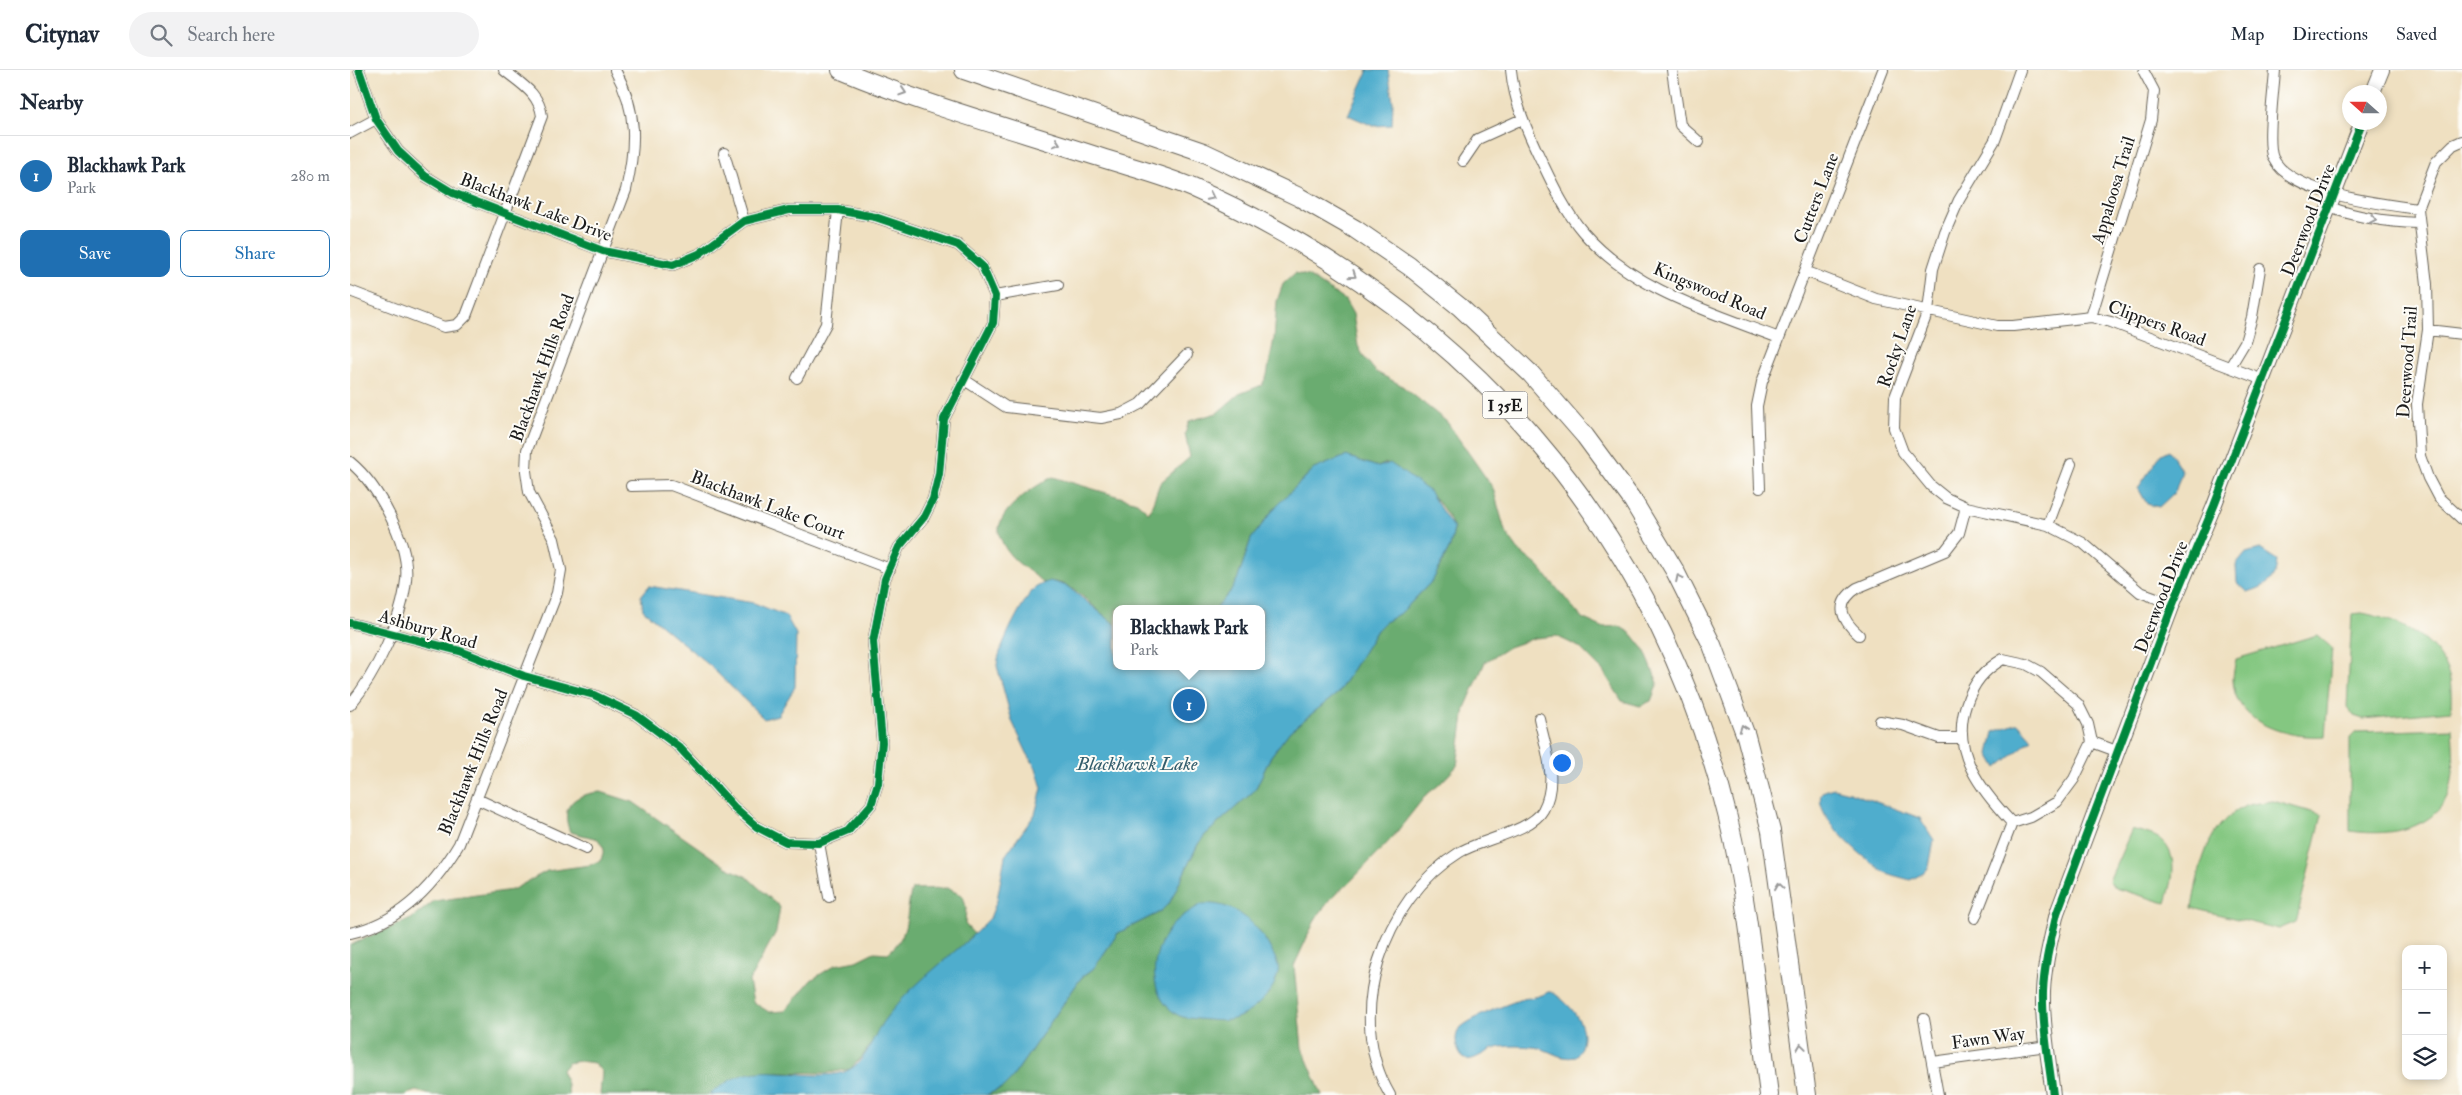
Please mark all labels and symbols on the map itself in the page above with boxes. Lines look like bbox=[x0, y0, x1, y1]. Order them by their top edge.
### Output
north arrow bbox=[2342, 85, 2387, 130]
one-way arrow bbox=[898, 87, 907, 97]
street label: Appaloosa Trail bbox=[2086, 133, 2141, 248]
one-way arrow bbox=[1053, 137, 1061, 147]
street label: Cutters Lane bbox=[1789, 149, 1844, 247]
street label: Deerwood Drive bbox=[2276, 160, 2341, 280]
street label: Blackhawk Lake Drive bbox=[457, 168, 616, 247]
one-way arrow bbox=[1205, 190, 1214, 200]
one-way arrow bbox=[2369, 213, 2377, 223]
street label: Kingswood Road bbox=[1650, 257, 1770, 326]
one-way arrow bbox=[1347, 269, 1356, 278]
street label: Blackhawk Hills Road bbox=[505, 291, 580, 445]
street label: Clippers Road bbox=[2105, 295, 2209, 352]
street label: Rocky Lane bbox=[1873, 301, 1923, 391]
street label: Deerwood Trail bbox=[2392, 305, 2423, 419]
road number: I 35E bbox=[1482, 392, 1528, 418]
street label: Blackhawk Lake Court bbox=[687, 465, 848, 546]
street label: Deerwood Drive bbox=[2129, 537, 2194, 657]
one-way arrow bbox=[1675, 575, 1685, 584]
street label: Ashbury Road bbox=[375, 604, 480, 654]
street label: Blackhawk Hills Road bbox=[434, 685, 513, 839]
pin: 1 bbox=[1173, 686, 1205, 724]
one-way arrow bbox=[1738, 724, 1748, 732]
your location bbox=[1549, 750, 1575, 776]
water label: Blackhawk Lake bbox=[1076, 752, 1198, 776]
one-way arrow bbox=[1774, 881, 1784, 890]
street label: Fawn Way bbox=[1950, 1022, 2027, 1055]
one-way arrow bbox=[1796, 1042, 1806, 1051]

